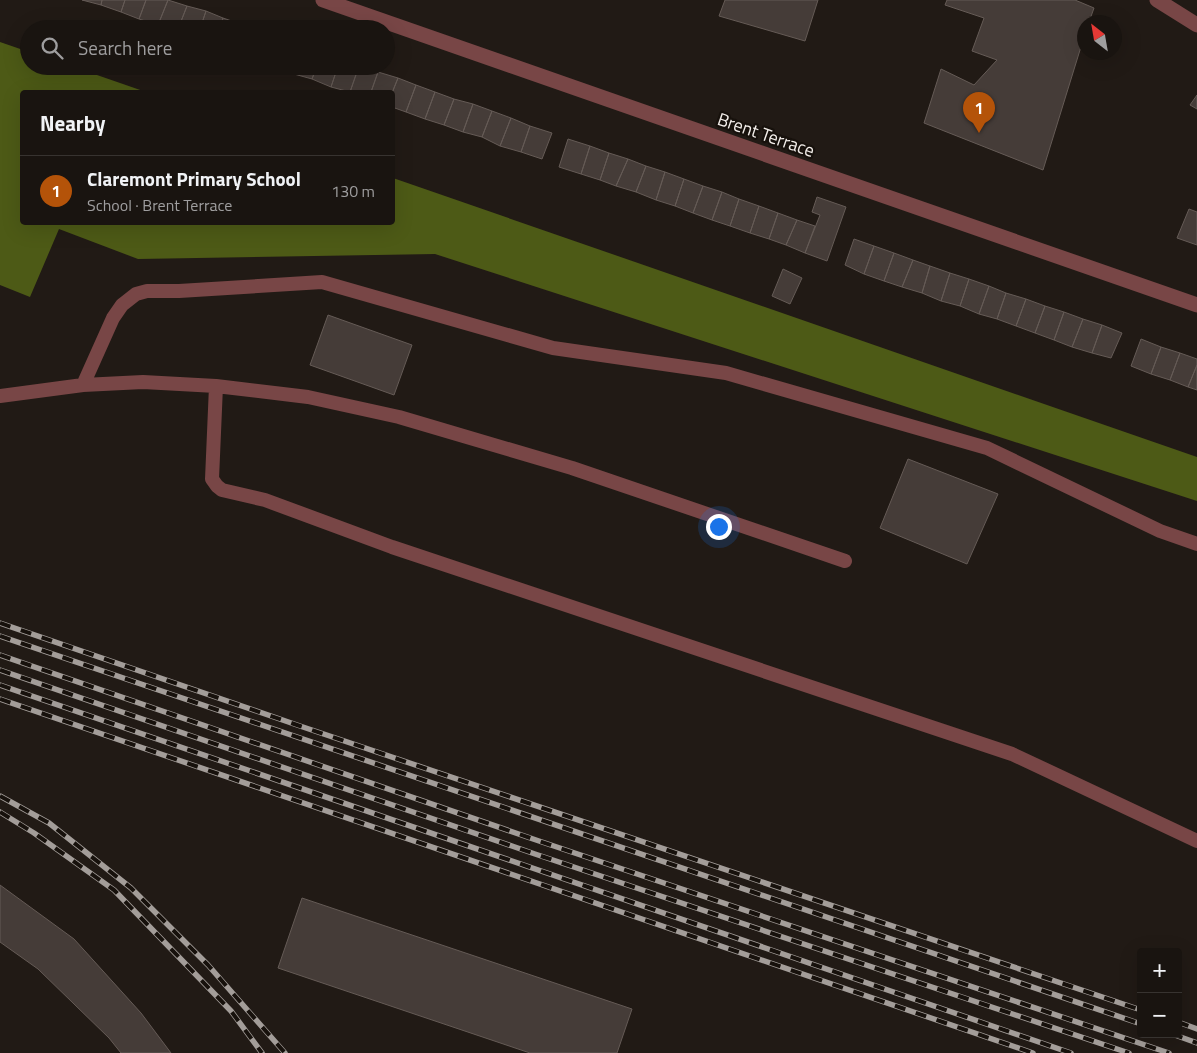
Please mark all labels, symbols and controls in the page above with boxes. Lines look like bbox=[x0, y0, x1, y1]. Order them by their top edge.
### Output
north arrow bbox=[1077, 15, 1122, 60]
search box bbox=[20, 20, 395, 75]
text: Search here bbox=[78, 33, 172, 62]
icon: search bbox=[38, 34, 66, 62]
pin: 1 bbox=[963, 92, 995, 133]
street label: Brent Terrace bbox=[714, 105, 818, 164]
text: Nearby bbox=[40, 107, 105, 139]
text: Claremont Primary School bbox=[87, 164, 301, 193]
text: 1 bbox=[52, 179, 60, 203]
text: 130 m bbox=[331, 179, 375, 203]
text: School · Brent Terrace bbox=[87, 193, 232, 217]
your location bbox=[706, 514, 732, 540]
map controls bbox=[1137, 948, 1182, 1038]
button: + bbox=[1137, 948, 1182, 993]
button: − bbox=[1137, 993, 1182, 1038]

